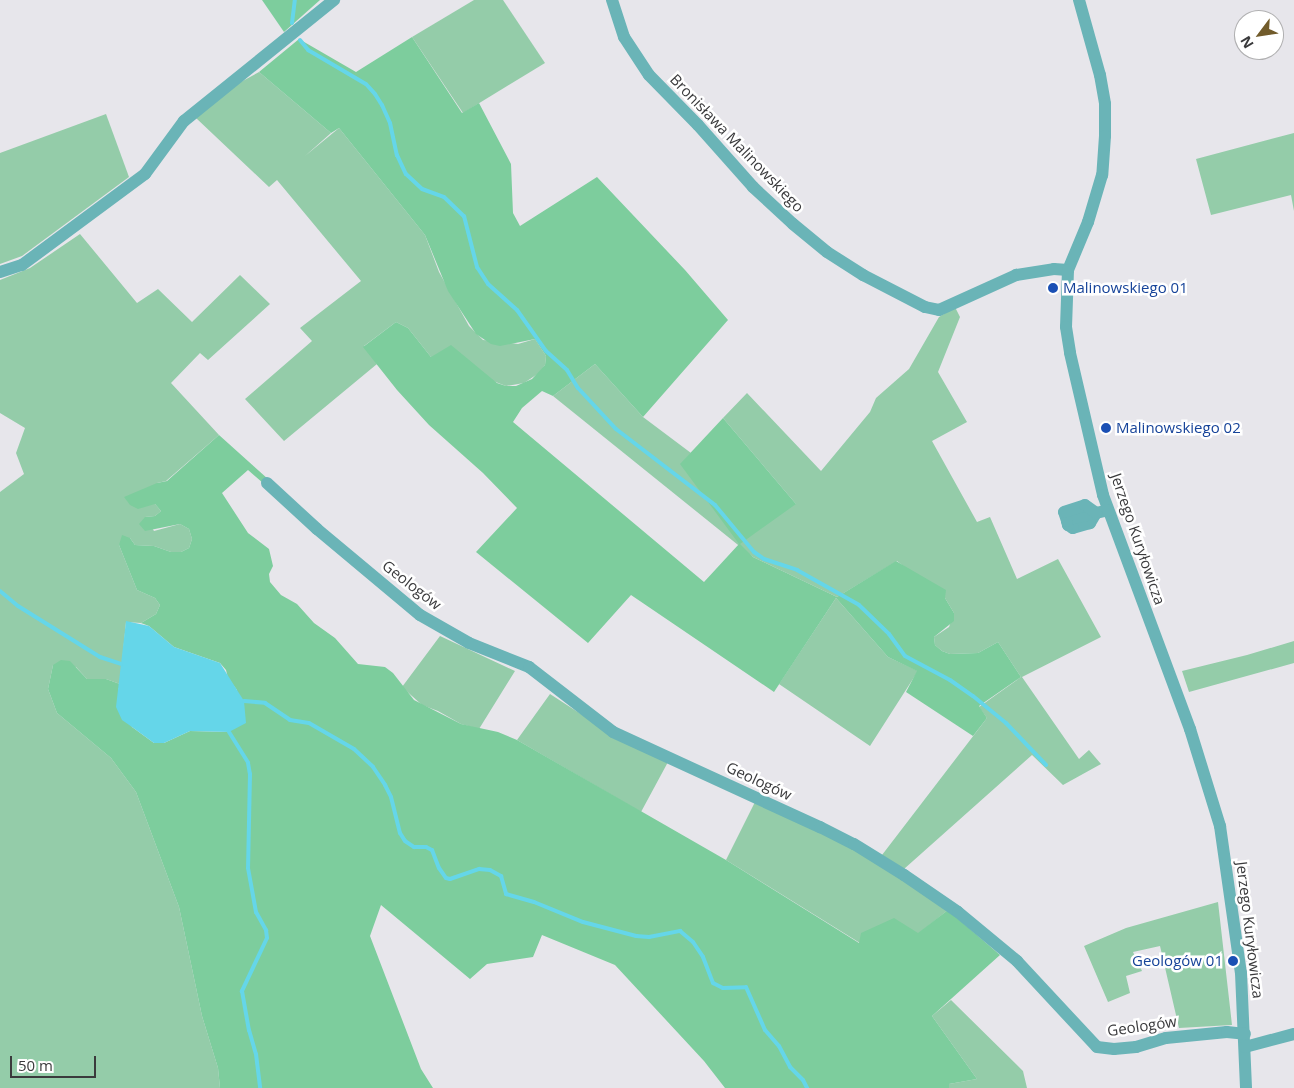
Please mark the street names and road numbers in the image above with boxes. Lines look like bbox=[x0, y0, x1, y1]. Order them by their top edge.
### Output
street label: Bronisława Malinowskiego bbox=[666, 70, 808, 216]
street label: Jerzego Kuryłowicza bbox=[1107, 471, 1169, 607]
street label: Geologów bbox=[379, 556, 445, 614]
street label: Geologów bbox=[723, 758, 795, 804]
street label: Jerzego Kuryłowicza bbox=[1233, 860, 1267, 1000]
street label: Geologów bbox=[1106, 1012, 1178, 1040]

